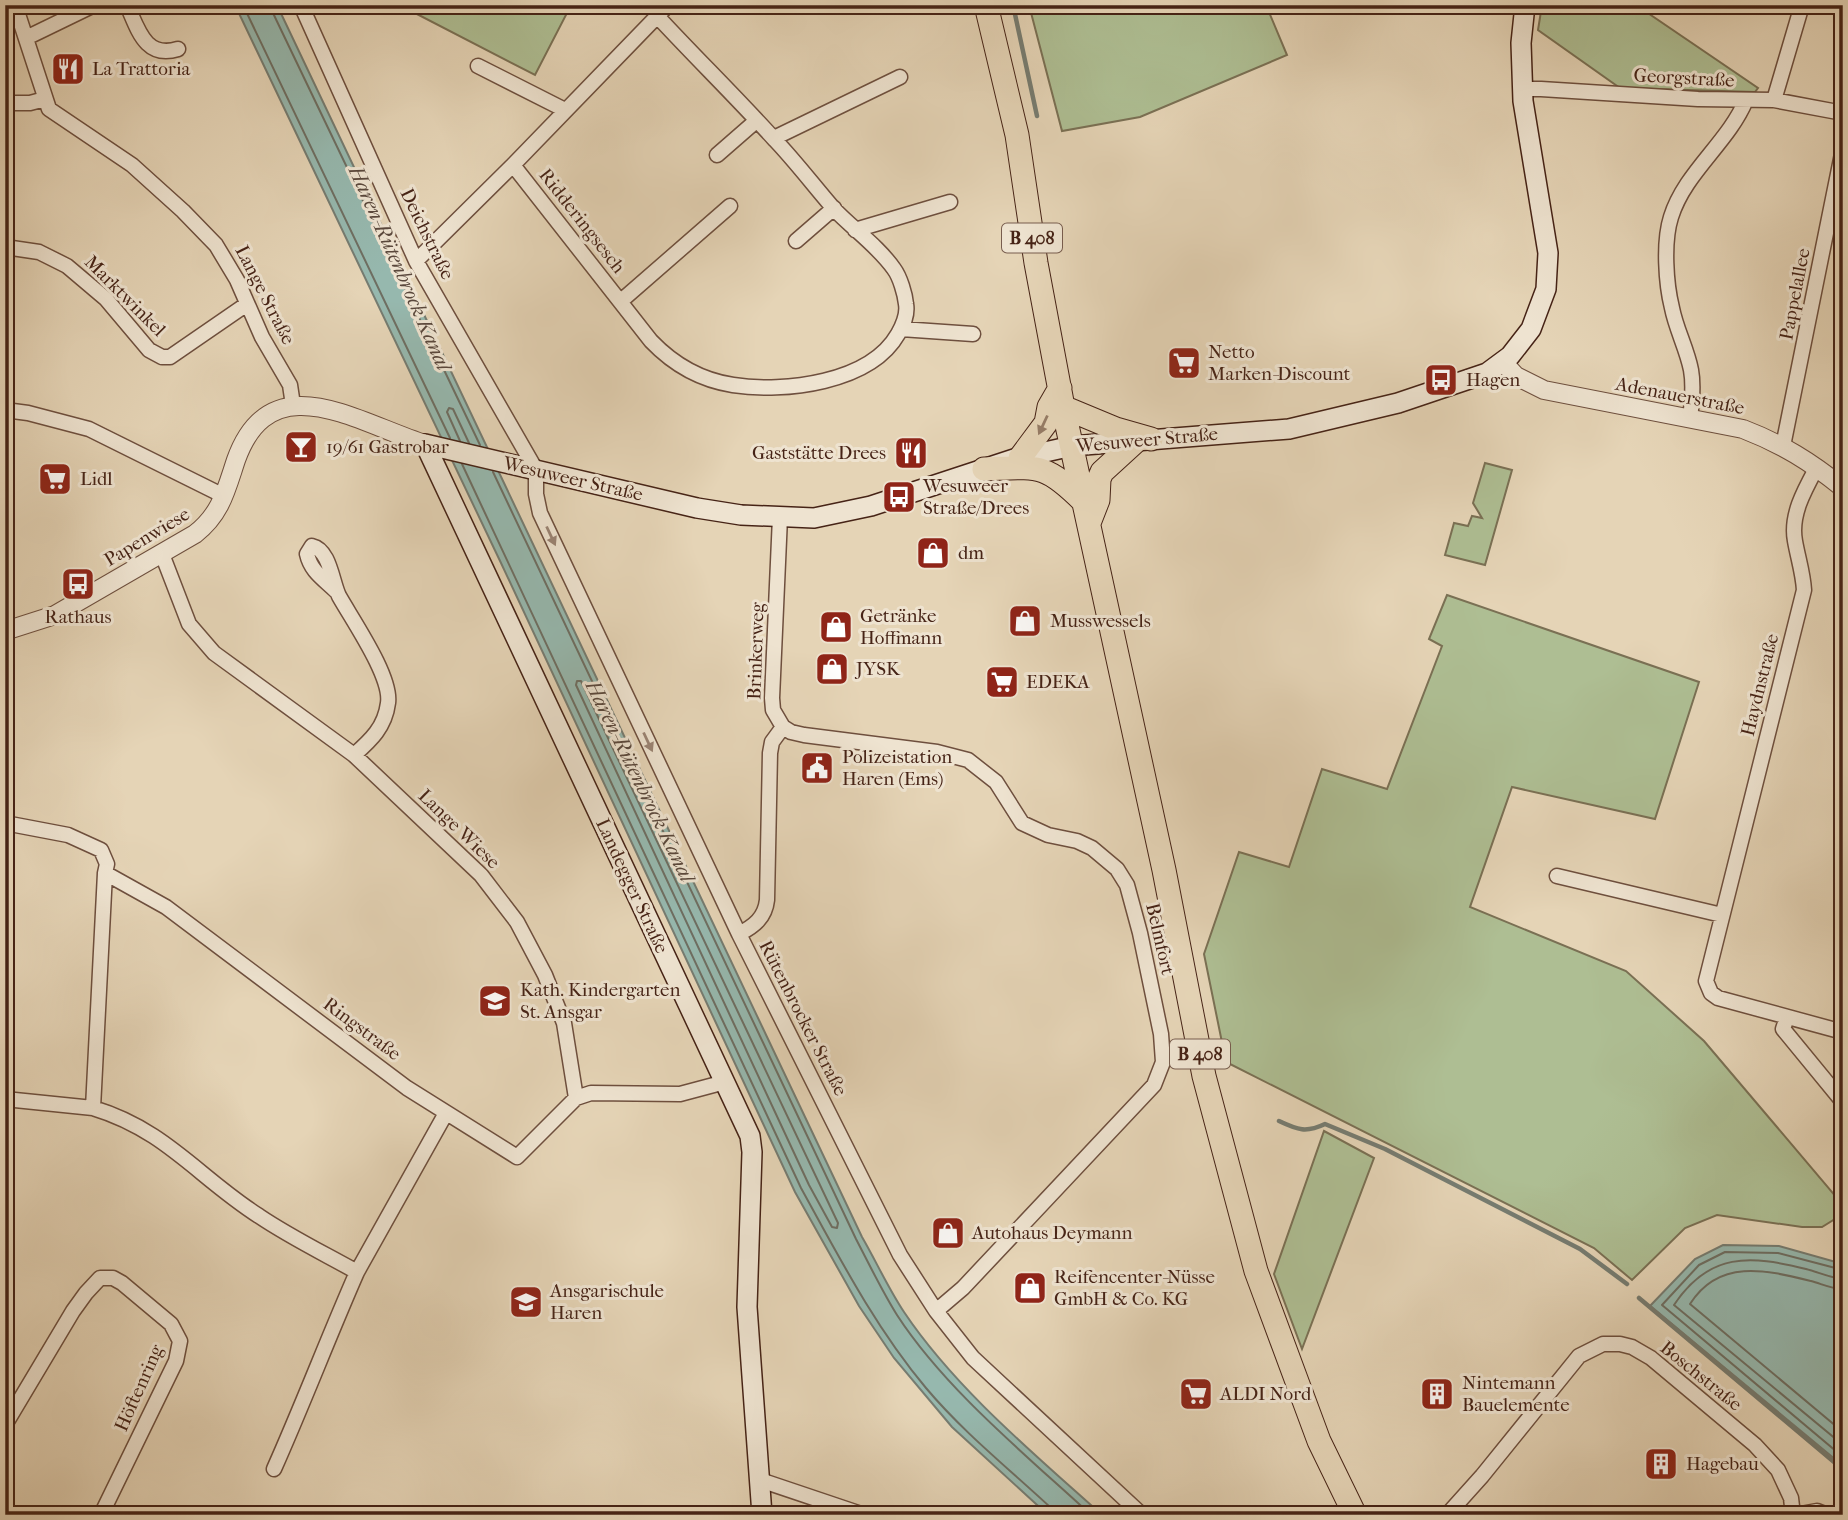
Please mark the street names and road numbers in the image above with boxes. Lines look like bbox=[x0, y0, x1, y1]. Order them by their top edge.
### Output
street label: Georgstraße bbox=[1633, 64, 1735, 92]
street label: Ridderingsesch bbox=[534, 164, 630, 278]
street label: Deichstraße bbox=[395, 185, 459, 283]
road number: B 408 bbox=[1002, 224, 1062, 252]
street label: Lange Straße bbox=[231, 242, 299, 348]
street label: Pappelallee bbox=[1775, 246, 1815, 342]
street label: Marktwinkel bbox=[80, 251, 170, 341]
street label: Adenauerstraße bbox=[1613, 373, 1746, 419]
street label: Wesuweer Straße bbox=[1074, 423, 1219, 457]
street label: Wesuweer Straße bbox=[500, 452, 645, 506]
street label: Papenwiese bbox=[100, 503, 194, 571]
street label: Brinkerweg bbox=[743, 601, 769, 700]
street label: Haydnstraße bbox=[1737, 631, 1783, 739]
street label: Lange Wiese bbox=[414, 785, 504, 873]
street label: Landegger Straße bbox=[591, 815, 673, 957]
street label: Belmfort bbox=[1141, 901, 1179, 977]
street label: Rütenbrocker Straße bbox=[754, 937, 852, 1099]
street label: Ringstraße bbox=[319, 993, 405, 1065]
road number: B 408 bbox=[1170, 1040, 1230, 1069]
street label: Boschstraße bbox=[1656, 1336, 1746, 1416]
street label: Höftenring bbox=[110, 1340, 168, 1435]

